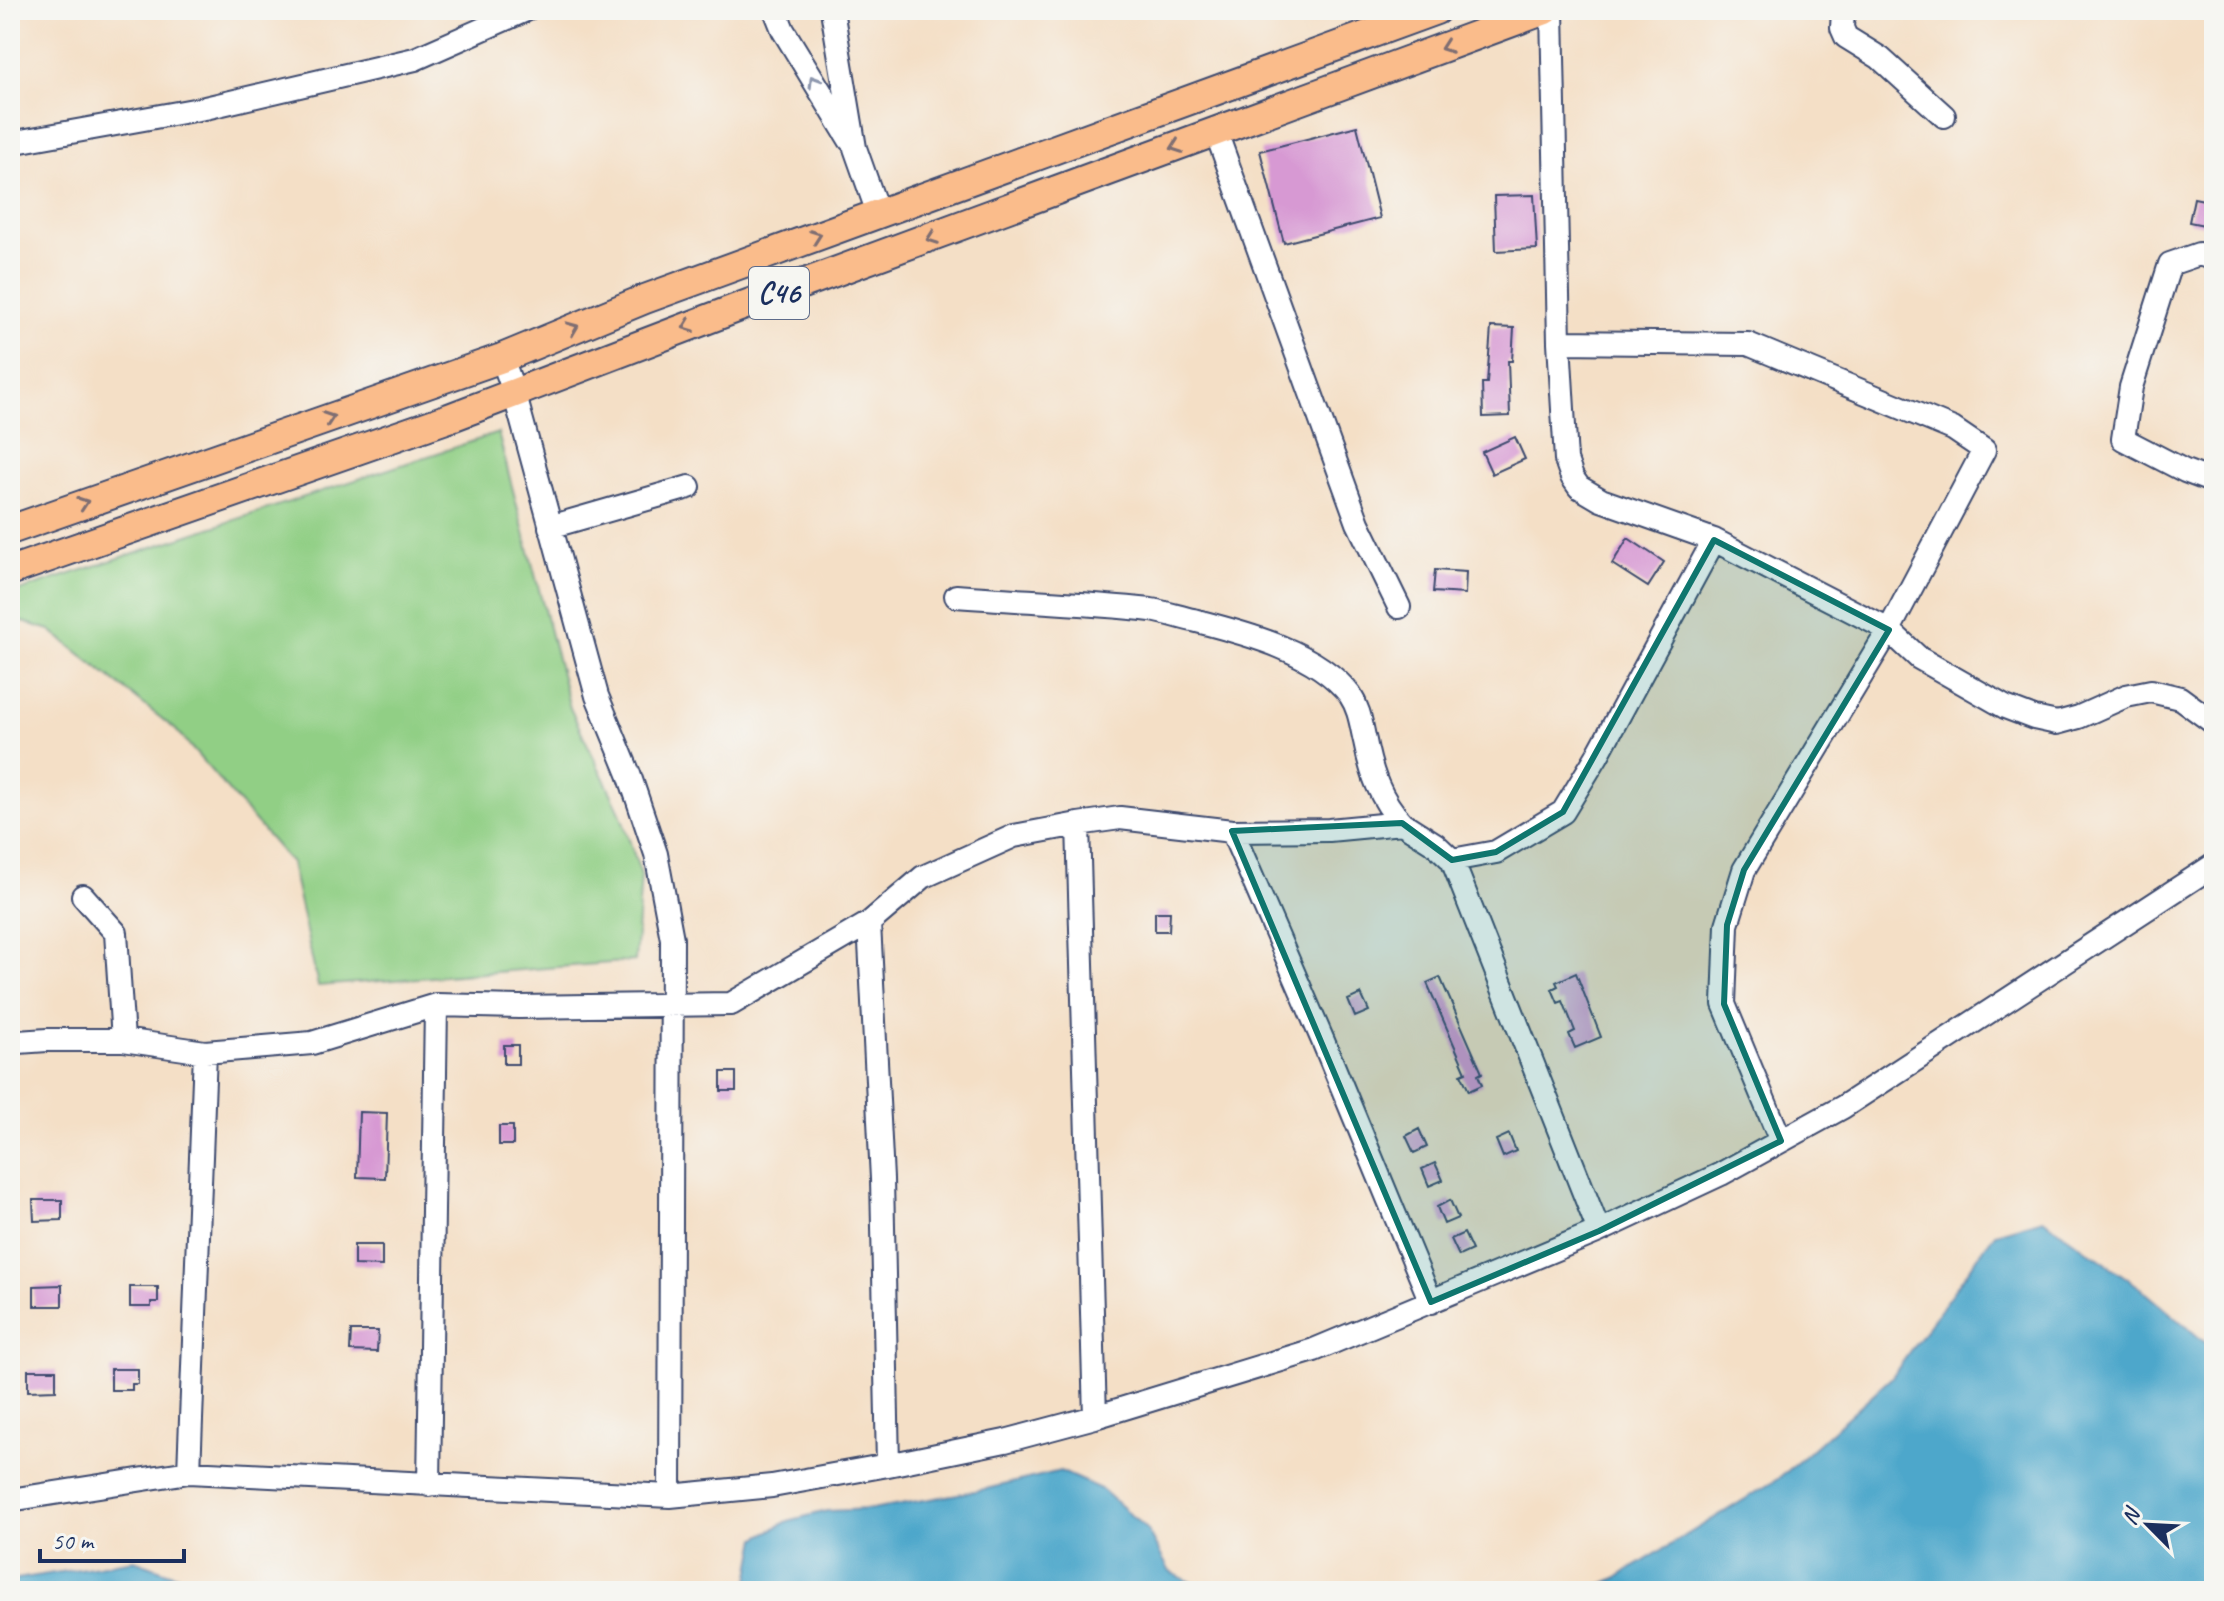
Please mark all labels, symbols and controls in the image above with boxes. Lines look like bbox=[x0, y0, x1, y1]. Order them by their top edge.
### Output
one-way arrow bbox=[1440, 37, 1454, 54]
one-way arrow bbox=[809, 75, 824, 90]
one-way arrow bbox=[1170, 137, 1184, 154]
one-way arrow bbox=[926, 228, 940, 244]
one-way arrow bbox=[808, 229, 822, 246]
road number: C46 bbox=[749, 267, 809, 319]
one-way arrow bbox=[682, 317, 696, 333]
one-way arrow bbox=[565, 322, 579, 338]
one-way arrow bbox=[321, 411, 335, 427]
one-way arrow bbox=[76, 496, 90, 513]
north arrow bbox=[2108, 1485, 2188, 1565]
text: N bbox=[2115, 1502, 2148, 1529]
scale bar bbox=[40, 1513, 184, 1563]
text: 50 m bbox=[52, 1526, 95, 1556]

